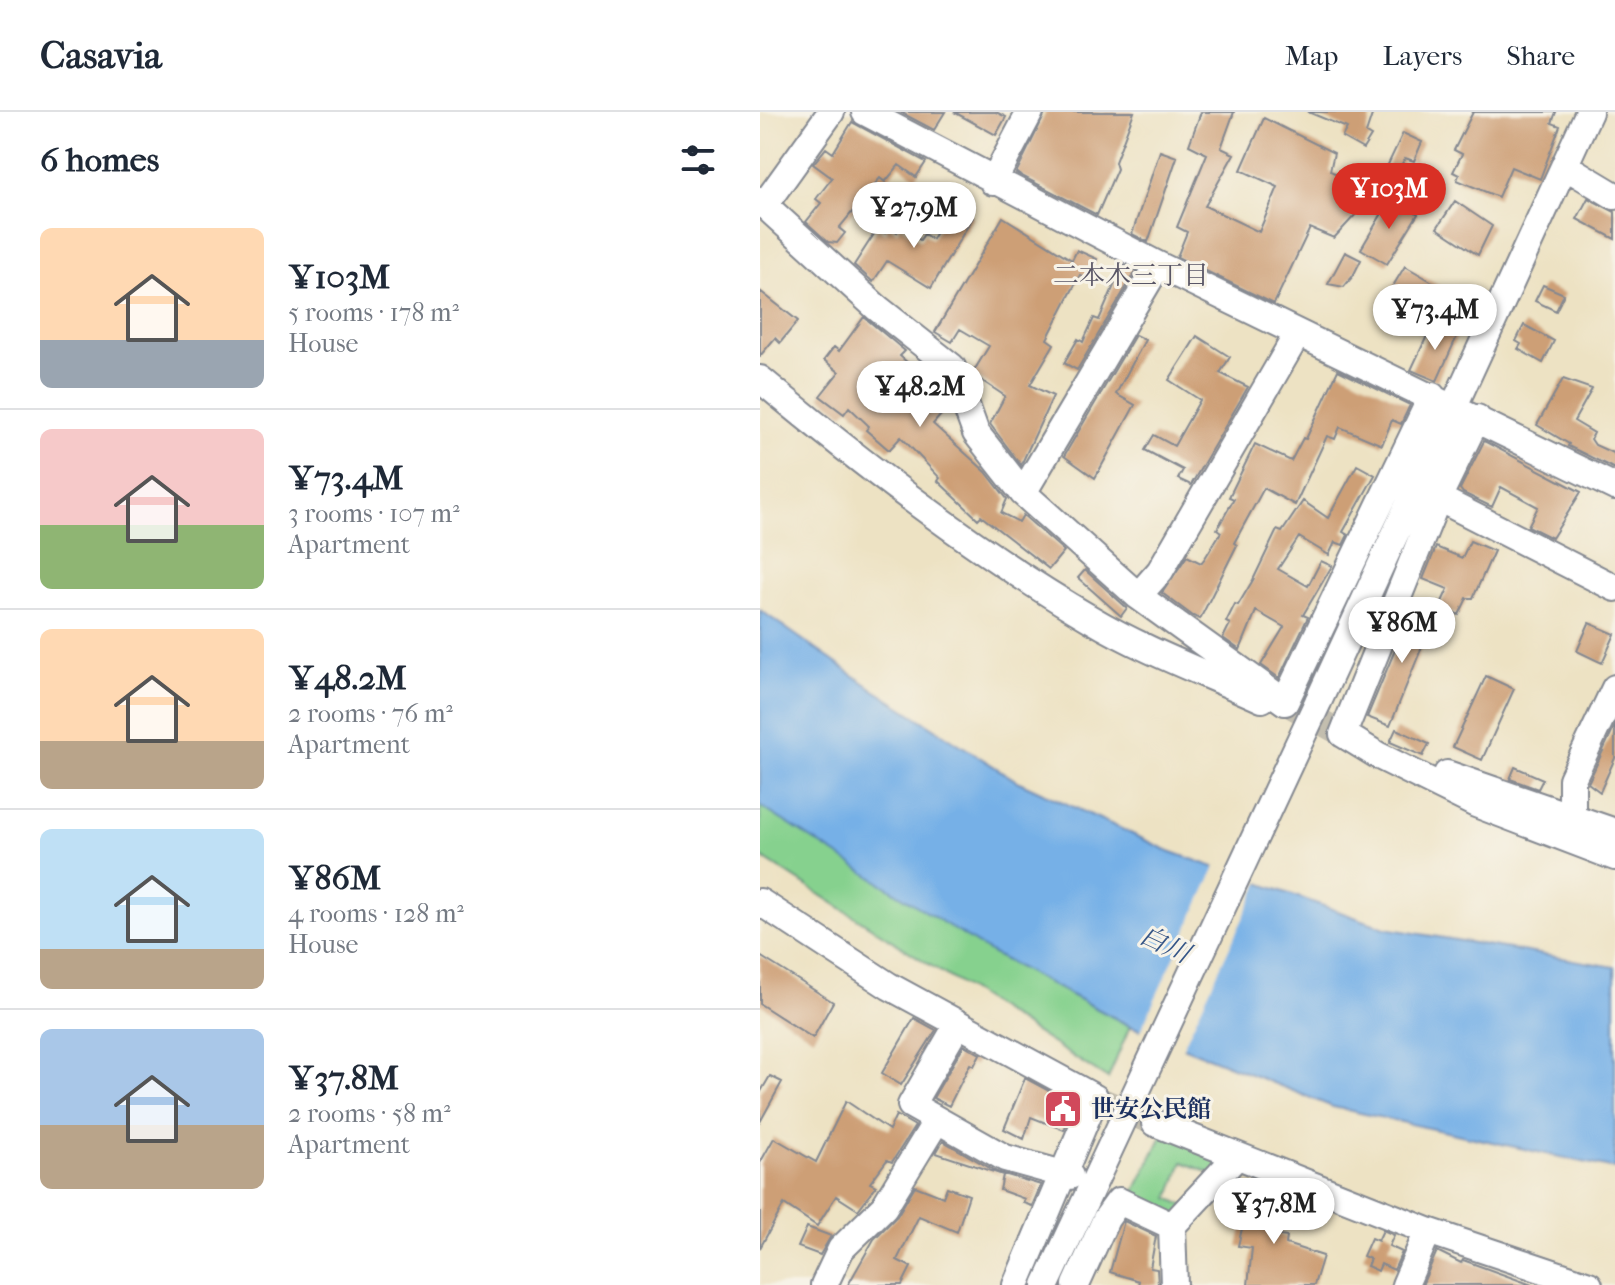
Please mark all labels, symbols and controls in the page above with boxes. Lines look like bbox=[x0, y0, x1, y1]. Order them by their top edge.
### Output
text: Casavia bbox=[40, 33, 162, 78]
text: Map bbox=[1285, 39, 1338, 72]
text: Layers bbox=[1382, 39, 1462, 72]
text: Share bbox=[1506, 39, 1575, 72]
icon: filters bbox=[676, 138, 720, 182]
text: 6 homes bbox=[40, 140, 159, 180]
pin: ¥103M bbox=[1333, 163, 1445, 231]
text: ¥103M bbox=[1350, 173, 1428, 204]
pin: ¥27.9M bbox=[849, 182, 979, 250]
text: ¥27.9M bbox=[870, 192, 958, 223]
text: ¥103M bbox=[288, 257, 390, 297]
icon: home bbox=[104, 260, 200, 356]
district label: 二本木三丁目 bbox=[1053, 260, 1209, 291]
pin: ¥73.4M bbox=[1370, 284, 1500, 352]
text: ¥73.4M bbox=[1391, 294, 1479, 325]
text: 5 rooms · 178 m² bbox=[288, 297, 459, 328]
text: House bbox=[288, 328, 358, 359]
pin: ¥48.2M bbox=[855, 361, 985, 429]
text: ¥48.2M bbox=[875, 371, 965, 402]
text: ¥73.4M bbox=[288, 458, 403, 498]
icon: home bbox=[104, 461, 200, 557]
text: 3 rooms · 107 m² bbox=[288, 498, 460, 529]
text: Apartment bbox=[288, 529, 410, 560]
pin: ¥86M bbox=[1355, 597, 1449, 665]
text: ¥86M bbox=[1366, 607, 1438, 638]
text: ¥48.2M bbox=[288, 658, 407, 698]
icon: home bbox=[104, 661, 200, 757]
text: 2 rooms · 76 m² bbox=[288, 698, 453, 729]
text: Apartment bbox=[288, 729, 410, 760]
text: ¥86M bbox=[288, 858, 381, 898]
icon: home bbox=[104, 861, 200, 957]
text: 4 rooms · 128 m² bbox=[288, 898, 464, 929]
water label: 白川 bbox=[1135, 919, 1198, 971]
text: House bbox=[288, 929, 358, 960]
text: ¥37.8M bbox=[288, 1058, 399, 1098]
icon: home bbox=[104, 1061, 200, 1157]
public building icon: 世安公民館 bbox=[1042, 1088, 1084, 1130]
place label: 世安公民館 bbox=[1091, 1095, 1211, 1123]
text: 2 rooms · 58 m² bbox=[288, 1098, 451, 1129]
text: Apartment bbox=[288, 1129, 410, 1160]
pin: ¥37.8M bbox=[1209, 1178, 1339, 1246]
text: ¥37.8M bbox=[1232, 1188, 1316, 1219]

